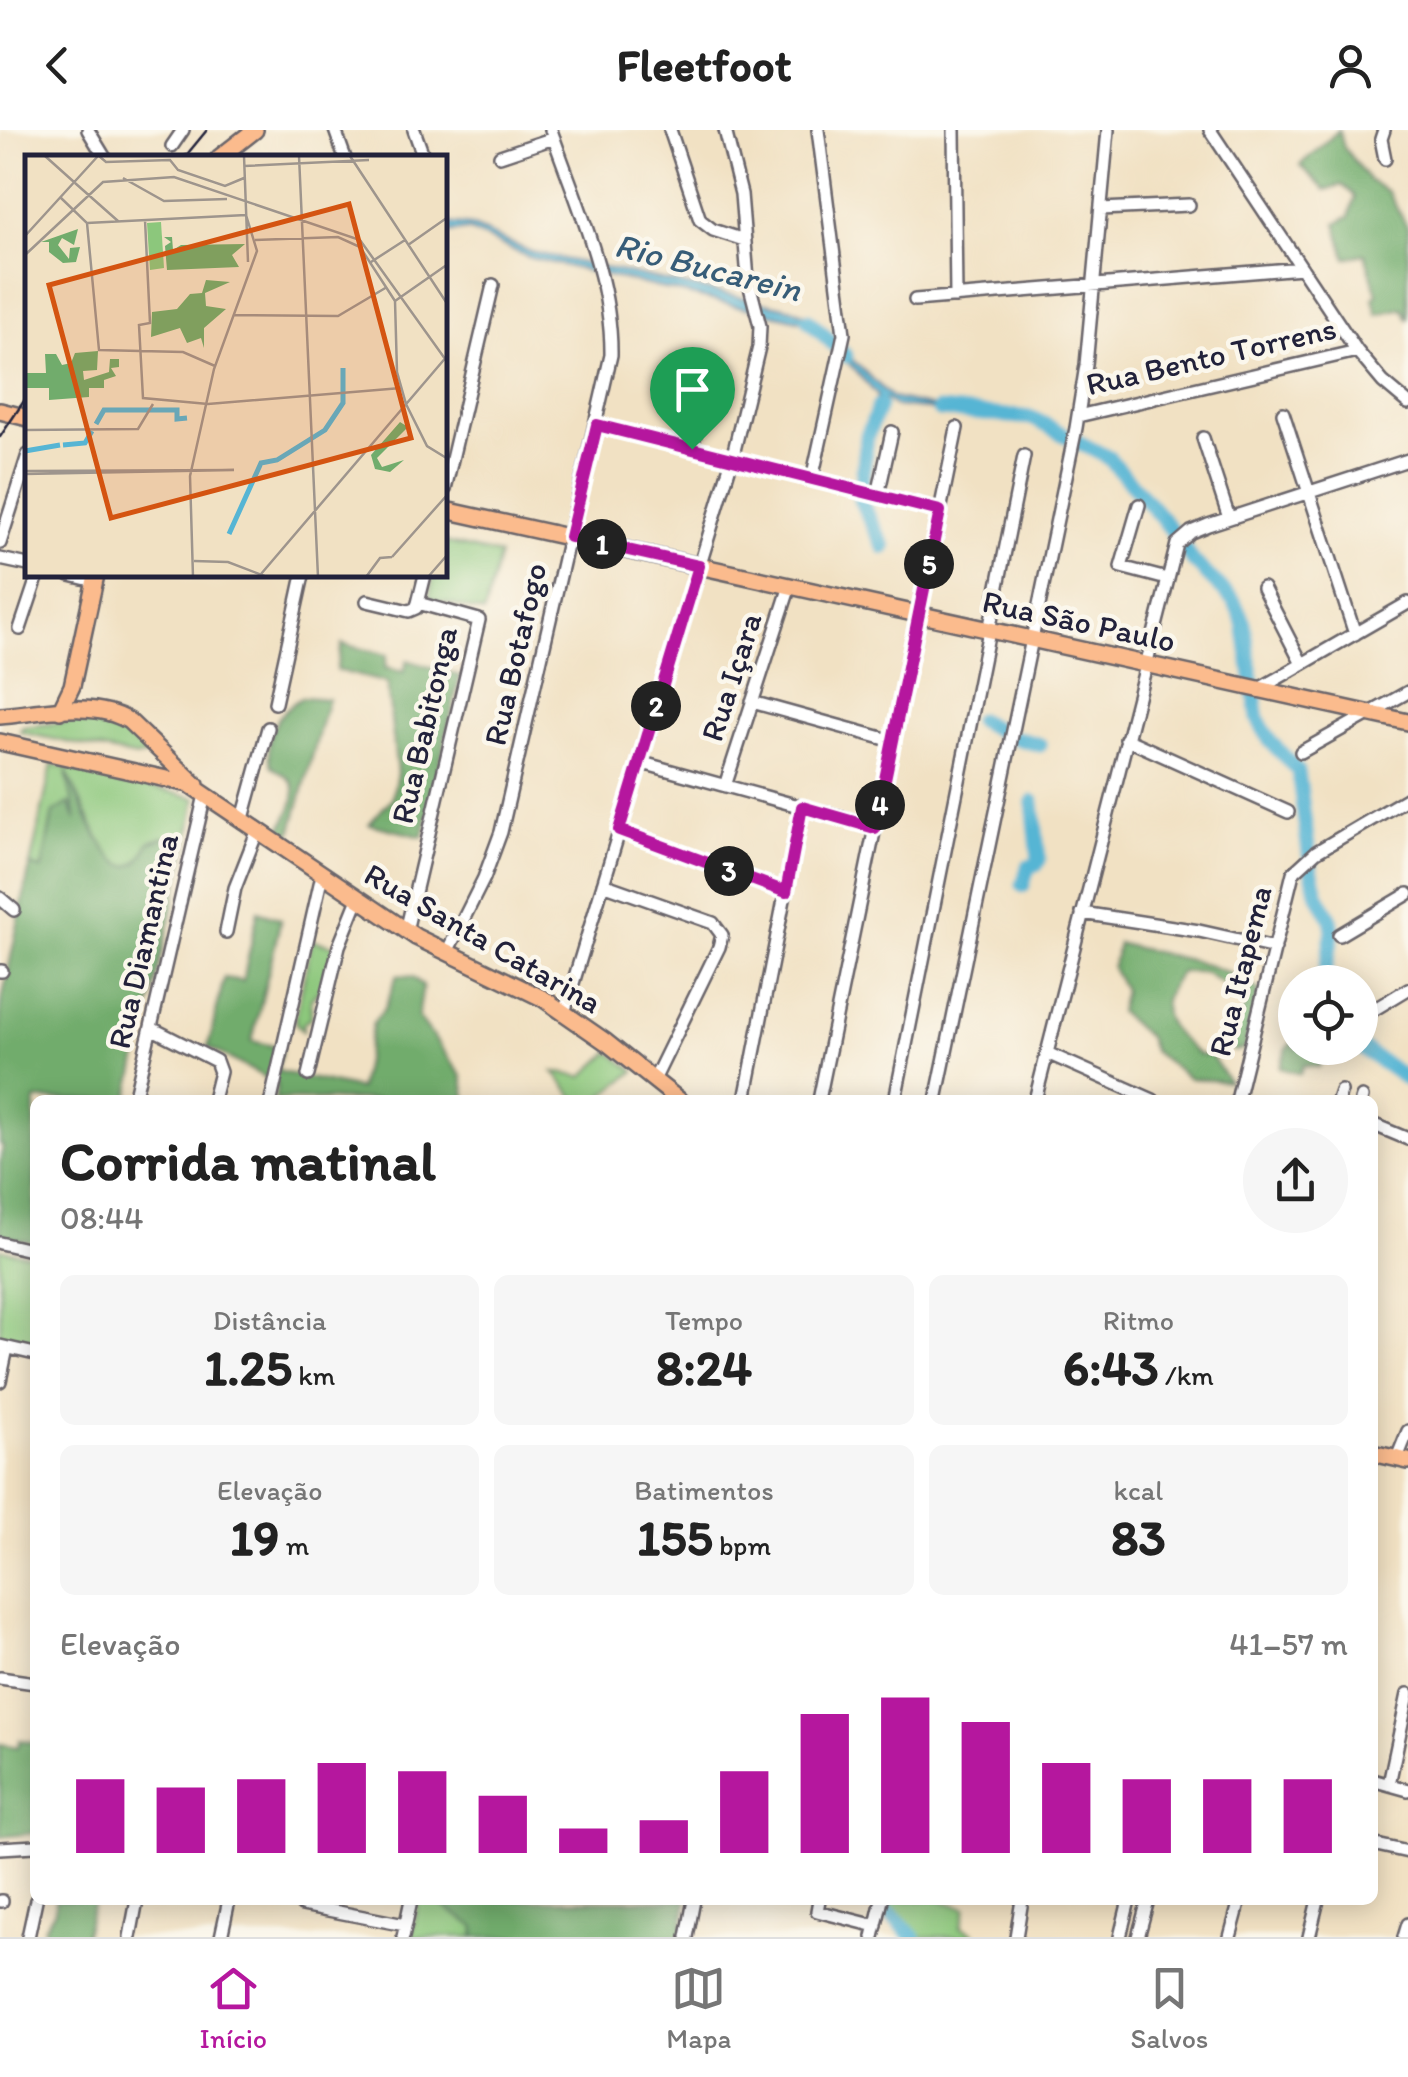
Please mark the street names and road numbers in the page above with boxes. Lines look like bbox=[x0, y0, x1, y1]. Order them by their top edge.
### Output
street label: Rua Bento Torrens bbox=[1082, 309, 1340, 403]
street label: Rua Botafogo bbox=[476, 559, 554, 749]
street label: Rua São Paulo bbox=[979, 582, 1179, 660]
street label: Rua Içara bbox=[692, 608, 770, 746]
street label: Rua Babitonga bbox=[383, 622, 465, 827]
street label: Rua Diamantina bbox=[100, 829, 186, 1052]
street label: Rua Santa Catarina bbox=[358, 855, 608, 1021]
street label: Rua Itapema bbox=[1200, 882, 1280, 1060]

